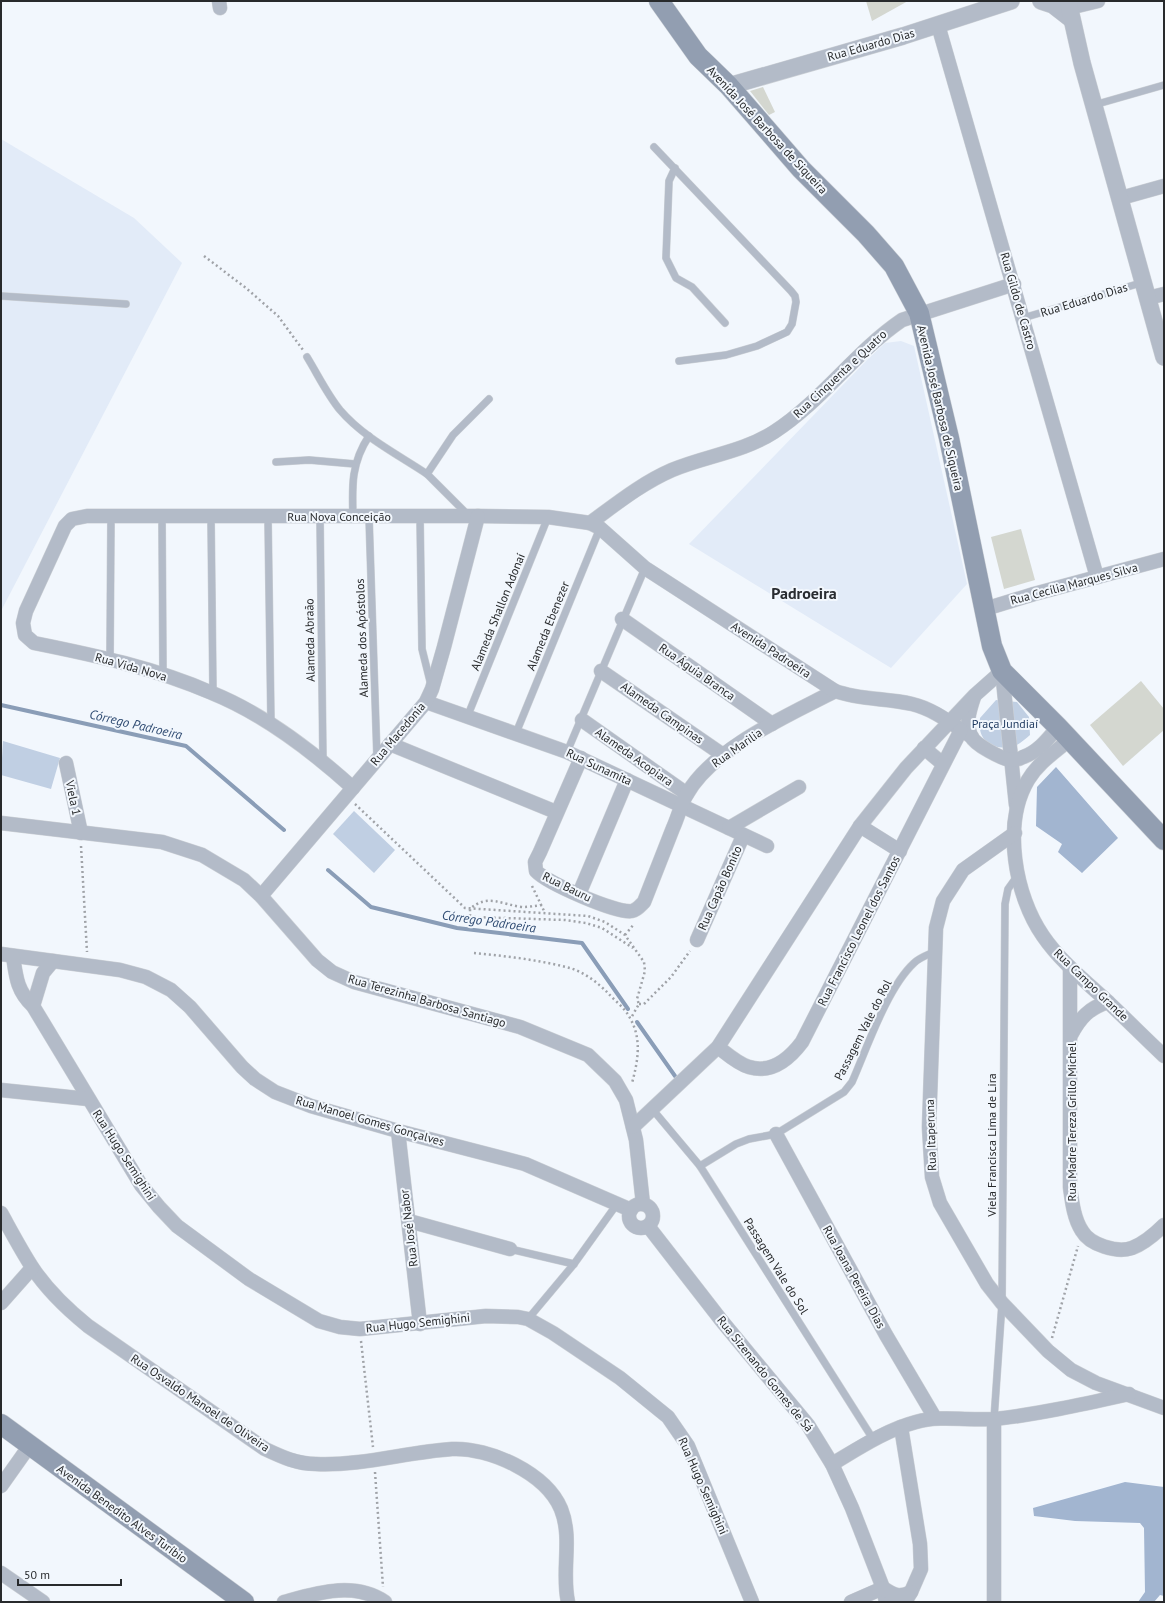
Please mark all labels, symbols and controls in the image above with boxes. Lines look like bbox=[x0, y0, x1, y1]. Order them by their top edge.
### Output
street label: Rua Eduardo Dias bbox=[825, 25, 916, 64]
street label: Avenida José Barbosa de Siqueira bbox=[704, 62, 831, 197]
street label: Rua Gildo de Castro bbox=[997, 250, 1040, 351]
street label: Rua Eduardo Dias bbox=[1039, 279, 1129, 320]
street label: Avenida José Barbosa de Siqueira bbox=[914, 323, 967, 492]
street label: Rua Cinquenta e Quatro bbox=[790, 326, 890, 421]
street label: Rua Nova Conceição bbox=[287, 509, 391, 524]
street label: Alameda Shallon Adonaí bbox=[467, 551, 528, 673]
street label: Rua Cecília Marques Silva bbox=[1009, 559, 1139, 608]
street label: Alameda dos Apóstolos bbox=[352, 578, 371, 698]
street label: Alameda Ebenezer bbox=[523, 579, 572, 673]
district label: Padroeira bbox=[771, 583, 837, 603]
street label: Alameda Abraão bbox=[301, 598, 318, 682]
street label: Avenida Padroeira bbox=[728, 618, 814, 681]
street label: Rua Águia Branca bbox=[656, 640, 738, 703]
street label: Rua Vida Nova bbox=[93, 649, 169, 684]
street label: Alameda Campinas bbox=[618, 678, 707, 747]
street label: Rua Macedonia bbox=[367, 699, 428, 768]
water label: Córrego Padroeira bbox=[88, 706, 185, 744]
park label: Praça Jundiaí bbox=[972, 716, 1038, 731]
street label: Alameda Acopiara bbox=[592, 724, 676, 789]
street label: Rua Marilia bbox=[709, 725, 765, 770]
street label: Rua Sunamita bbox=[564, 745, 635, 788]
street label: Viela 1 bbox=[62, 778, 84, 817]
street label: Rua Capão Bonito bbox=[694, 843, 745, 932]
street label: Rua Francisco Leonel dos Santos bbox=[814, 853, 903, 1008]
street label: Rua Bauru bbox=[540, 868, 594, 905]
water label: Córrego Padroeira bbox=[441, 906, 538, 937]
street label: Rua Campo Grande bbox=[1051, 945, 1132, 1024]
street label: Rua Terezinha Barbosa Santiago bbox=[346, 971, 508, 1030]
street label: Passagem Vale do Rol bbox=[831, 976, 895, 1083]
street label: Rua Madre Tereza Grillo Michel bbox=[1064, 1042, 1079, 1201]
street label: Viela Francisca Lima de Lira bbox=[984, 1073, 999, 1218]
street label: Rua Manoel Gomes Gonçalves bbox=[294, 1092, 446, 1149]
street label: Rua Itaperuna bbox=[922, 1099, 939, 1171]
street label: Rua Hugo Semighini bbox=[90, 1107, 159, 1203]
street label: Rua José Nabor bbox=[396, 1188, 421, 1268]
street label: Passagem Vale do Sol bbox=[741, 1215, 812, 1317]
street label: Rua Joana Pereira Dias bbox=[820, 1223, 889, 1331]
street label: Rua Hugo Semighini bbox=[365, 1310, 471, 1335]
street label: Rua Sizenando Gomes de Sá bbox=[714, 1313, 817, 1435]
street label: Rua Osvaldo Manoel de Oliveira bbox=[128, 1350, 273, 1455]
street label: Rua Hugo Semighini bbox=[675, 1435, 732, 1537]
street label: Avenida Benedito Alves Turíbio bbox=[54, 1461, 191, 1566]
scale bar bbox=[18, 1561, 121, 1587]
text: 50 m bbox=[24, 1567, 50, 1582]

